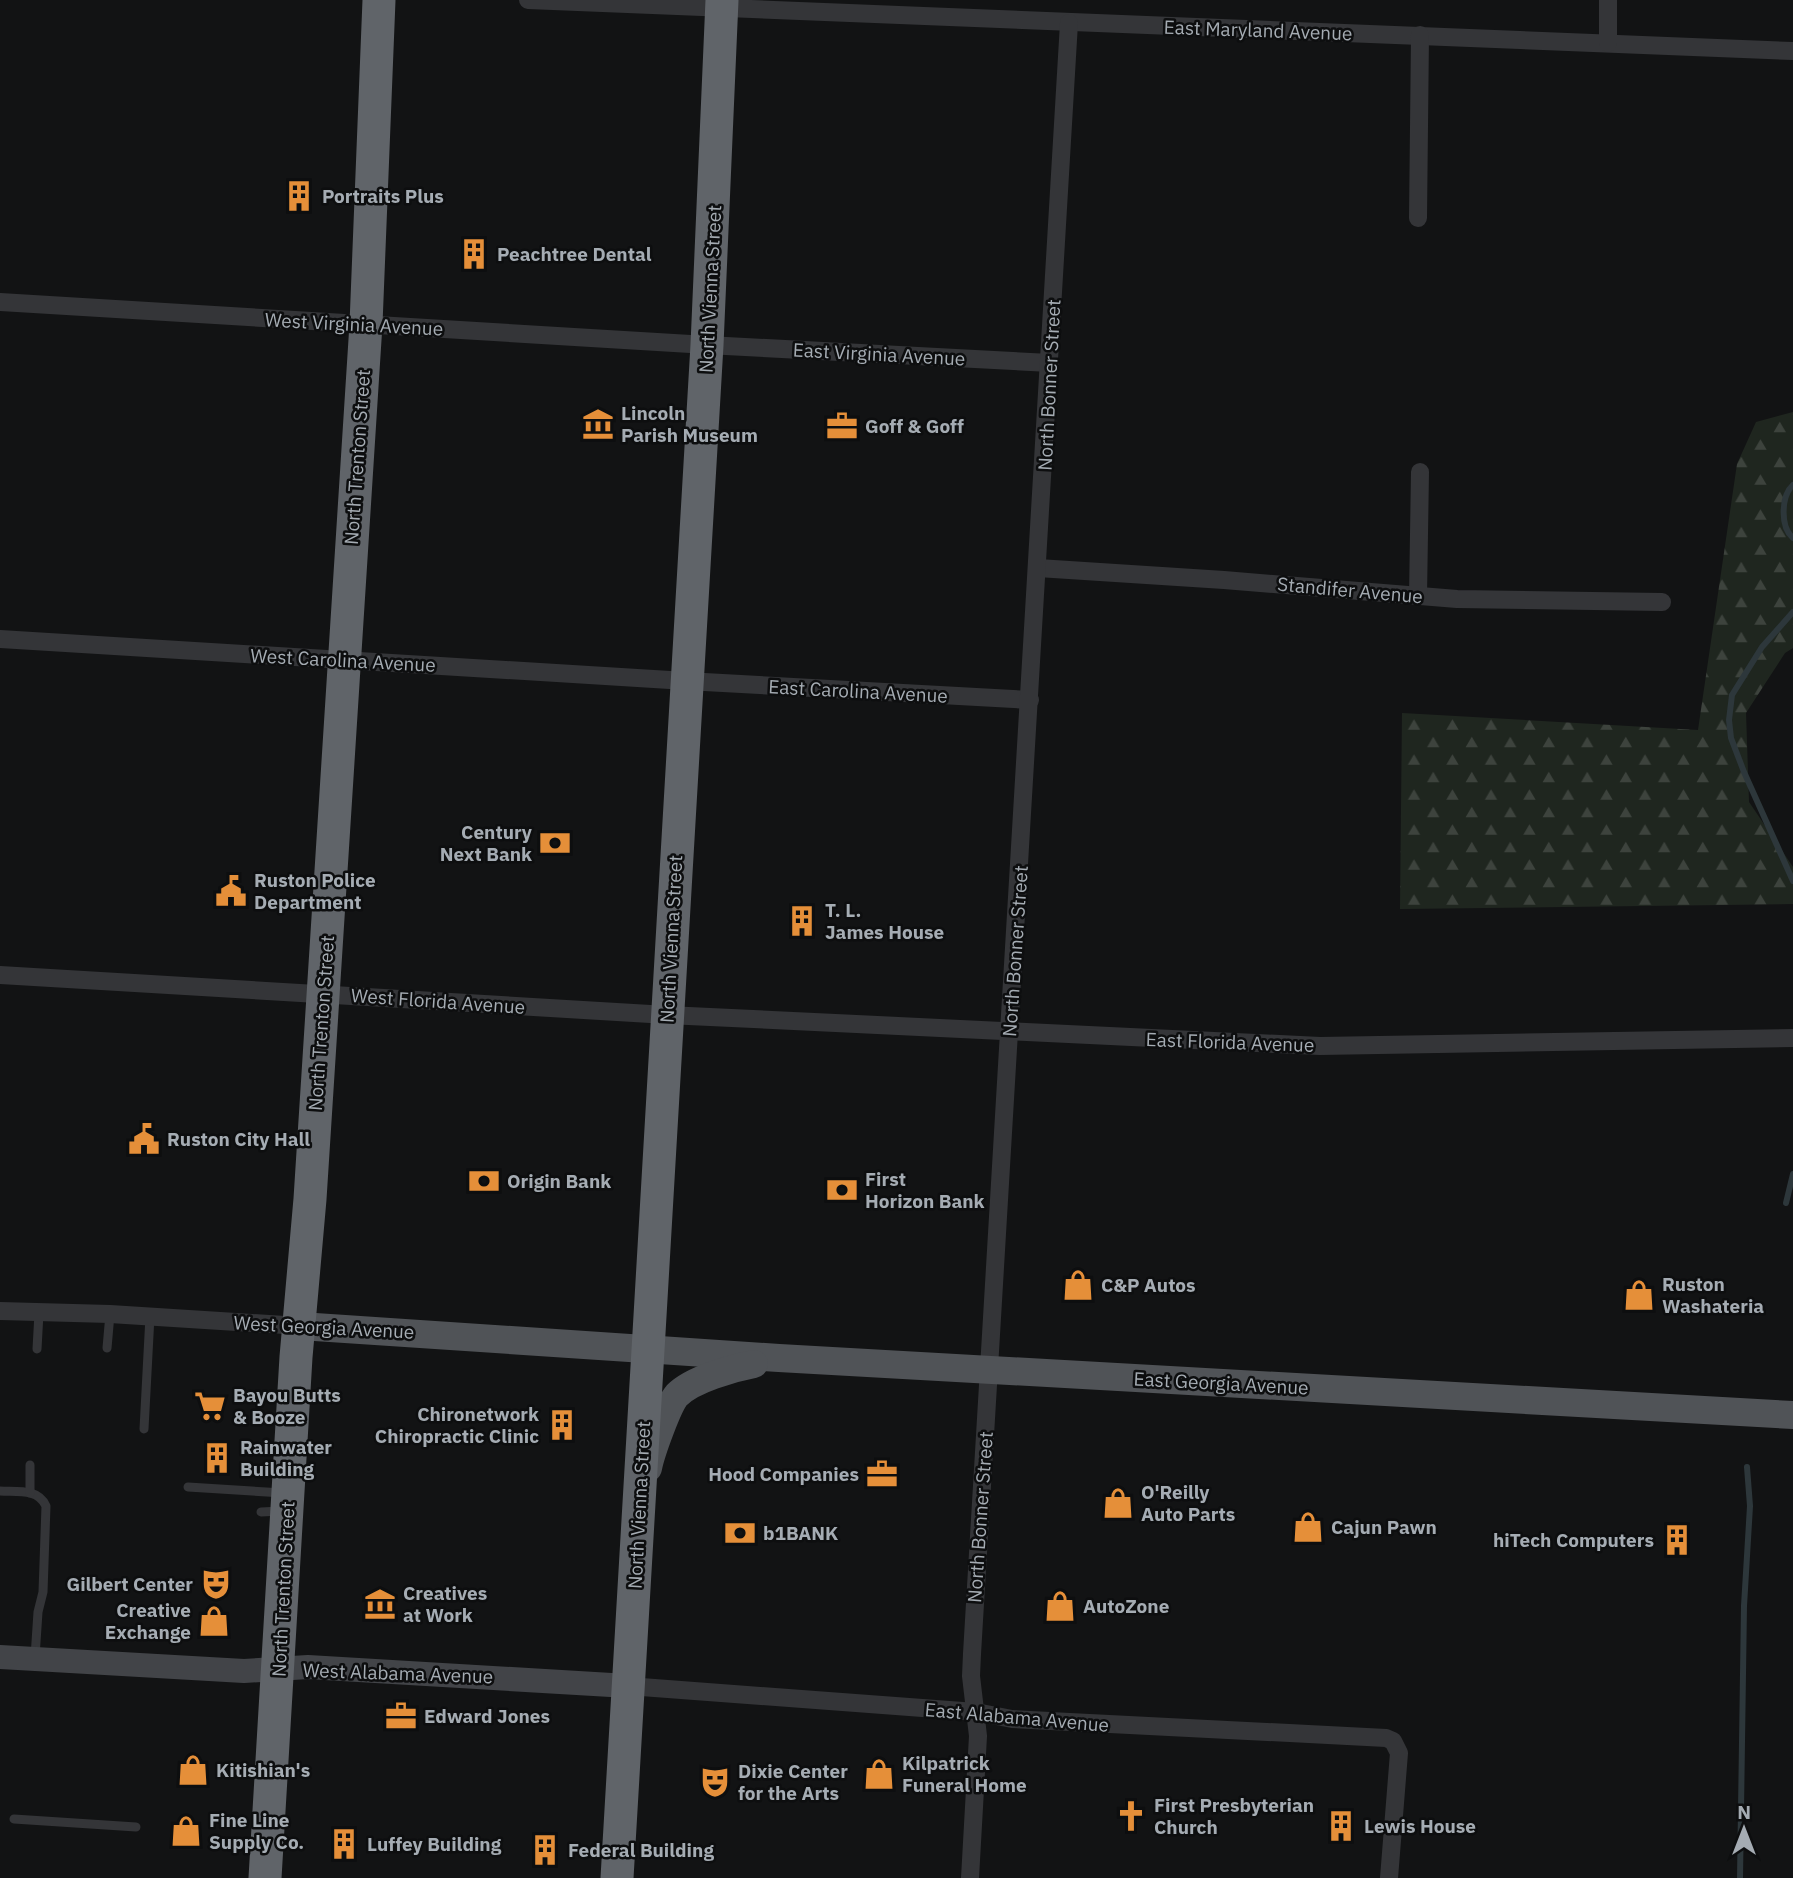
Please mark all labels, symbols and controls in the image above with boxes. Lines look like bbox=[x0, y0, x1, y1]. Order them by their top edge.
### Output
street label: East Maryland Avenue bbox=[1163, 15, 1353, 45]
building icon: Portraits Plus bbox=[282, 179, 316, 213]
place label: Portraits Plus bbox=[322, 184, 444, 208]
street label: North Vienna Street bbox=[694, 204, 726, 374]
building icon: Peachtree Dental bbox=[457, 237, 491, 271]
place label: Peachtree Dental bbox=[497, 242, 652, 266]
street label: North Bonner Street bbox=[1033, 299, 1065, 471]
street label: West Virginia Avenue bbox=[264, 307, 444, 341]
street label: East Virginia Avenue bbox=[792, 337, 966, 371]
street label: North Trenton Street bbox=[339, 368, 375, 546]
place label: Lincoln Parish Museum bbox=[621, 401, 758, 447]
museum icon: Lincoln Parish Museum bbox=[581, 407, 615, 441]
office icon: Goff & Goff bbox=[825, 409, 859, 443]
place label: Goff & Goff bbox=[865, 414, 964, 438]
street label: Standifer Avenue bbox=[1276, 572, 1424, 608]
street label: West Carolina Avenue bbox=[250, 643, 436, 677]
street label: East Carolina Avenue bbox=[768, 674, 948, 708]
place label: Century Next Bank bbox=[440, 820, 533, 866]
bank icon: Century Next Bank bbox=[538, 826, 572, 860]
street label: North Vienna Street bbox=[655, 854, 687, 1024]
street label: North Bonner Street bbox=[997, 865, 1033, 1037]
place label: Ruston Police Department bbox=[254, 868, 376, 914]
public building icon: Ruston Police Department bbox=[214, 874, 248, 908]
place label: T. L. James House bbox=[825, 898, 944, 944]
building icon: T. L. James House bbox=[785, 904, 819, 938]
street label: North Trenton Street bbox=[303, 934, 339, 1112]
street label: West Florida Avenue bbox=[350, 983, 526, 1019]
street label: East Florida Avenue bbox=[1145, 1027, 1315, 1057]
public building icon: Ruston City Hall bbox=[127, 1122, 161, 1156]
place label: Ruston City Hall bbox=[167, 1127, 310, 1151]
bank icon: Origin Bank bbox=[467, 1164, 501, 1198]
place label: First Horizon Bank bbox=[865, 1167, 985, 1213]
place label: Origin Bank bbox=[507, 1169, 611, 1193]
bank icon: First Horizon Bank bbox=[825, 1173, 859, 1207]
shop icon: C&P Autos bbox=[1061, 1268, 1095, 1302]
place label: Ruston Washateria bbox=[1662, 1272, 1764, 1318]
place label: C&P Autos bbox=[1101, 1273, 1196, 1297]
shop icon: Ruston Washateria bbox=[1622, 1278, 1656, 1312]
street label: West Georgia Avenue bbox=[233, 1310, 415, 1344]
street label: East Georgia Avenue bbox=[1133, 1366, 1309, 1400]
place label: Bayou Butts & Booze bbox=[233, 1383, 341, 1429]
supermarket icon: Bayou Butts & Booze bbox=[193, 1389, 227, 1423]
place label: Chironetwork Chiropractic Clinic bbox=[375, 1402, 539, 1448]
building icon: Chironetwork Chiropractic Clinic bbox=[545, 1408, 579, 1442]
street label: North Vienna Street bbox=[623, 1420, 655, 1590]
street label: North Bonner Street bbox=[962, 1431, 998, 1603]
place label: Rainwater Building bbox=[240, 1435, 332, 1481]
building icon: Rainwater Building bbox=[200, 1441, 234, 1475]
office icon: Hood Companies bbox=[865, 1457, 899, 1491]
place label: Hood Companies bbox=[708, 1462, 859, 1486]
place label: O'Reilly Auto Parts bbox=[1141, 1480, 1235, 1526]
shop icon: O'Reilly Auto Parts bbox=[1101, 1486, 1135, 1520]
street label: North Trenton Street bbox=[266, 1501, 300, 1677]
shop icon: Cajun Pawn bbox=[1291, 1510, 1325, 1544]
place label: Cajun Pawn bbox=[1331, 1515, 1437, 1539]
bank icon: b1BANK bbox=[723, 1516, 757, 1550]
place label: b1BANK bbox=[763, 1521, 838, 1545]
building icon: hiTech Computers bbox=[1660, 1523, 1694, 1557]
place label: hiTech Computers bbox=[1493, 1528, 1654, 1552]
theatre icon: Gilbert Center bbox=[199, 1567, 233, 1601]
place label: Gilbert Center bbox=[66, 1572, 193, 1596]
place label: Creatives at Work bbox=[403, 1581, 487, 1627]
museum icon: Creatives at Work bbox=[363, 1587, 397, 1621]
shop icon: AutoZone bbox=[1043, 1589, 1077, 1623]
place label: AutoZone bbox=[1083, 1594, 1169, 1618]
place label: Creative Exchange bbox=[105, 1598, 191, 1644]
shop icon: Creative Exchange bbox=[197, 1604, 231, 1638]
street label: West Alabama Avenue bbox=[302, 1658, 494, 1688]
street label: East Alabama Avenue bbox=[924, 1697, 1110, 1737]
office icon: Edward Jones bbox=[384, 1699, 418, 1733]
place label: Edward Jones bbox=[424, 1704, 550, 1728]
place label: Kilpatrick Funeral Home bbox=[902, 1751, 1027, 1797]
shop icon: Kitishian's bbox=[176, 1753, 210, 1787]
shop icon: Kilpatrick Funeral Home bbox=[862, 1757, 896, 1791]
place label: Kitishian's bbox=[216, 1758, 310, 1782]
place label: Dixie Center for the Arts bbox=[738, 1759, 848, 1805]
theatre icon: Dixie Center for the Arts bbox=[698, 1765, 732, 1799]
place label: First Presbyterian Church bbox=[1154, 1793, 1314, 1839]
north arrow bbox=[1709, 1794, 1779, 1864]
church icon: First Presbyterian Church bbox=[1114, 1799, 1148, 1833]
text: N bbox=[1737, 1800, 1751, 1824]
place label: Fine Line Supply Co. bbox=[209, 1808, 304, 1854]
building icon: Lewis House bbox=[1324, 1809, 1358, 1843]
shop icon: Fine Line Supply Co. bbox=[169, 1814, 203, 1848]
place label: Lewis House bbox=[1364, 1814, 1476, 1838]
building icon: Luffey Building bbox=[327, 1827, 361, 1861]
place label: Luffey Building bbox=[367, 1832, 502, 1856]
building icon: Federal Building bbox=[528, 1833, 562, 1867]
place label: Federal Building bbox=[568, 1838, 714, 1862]

